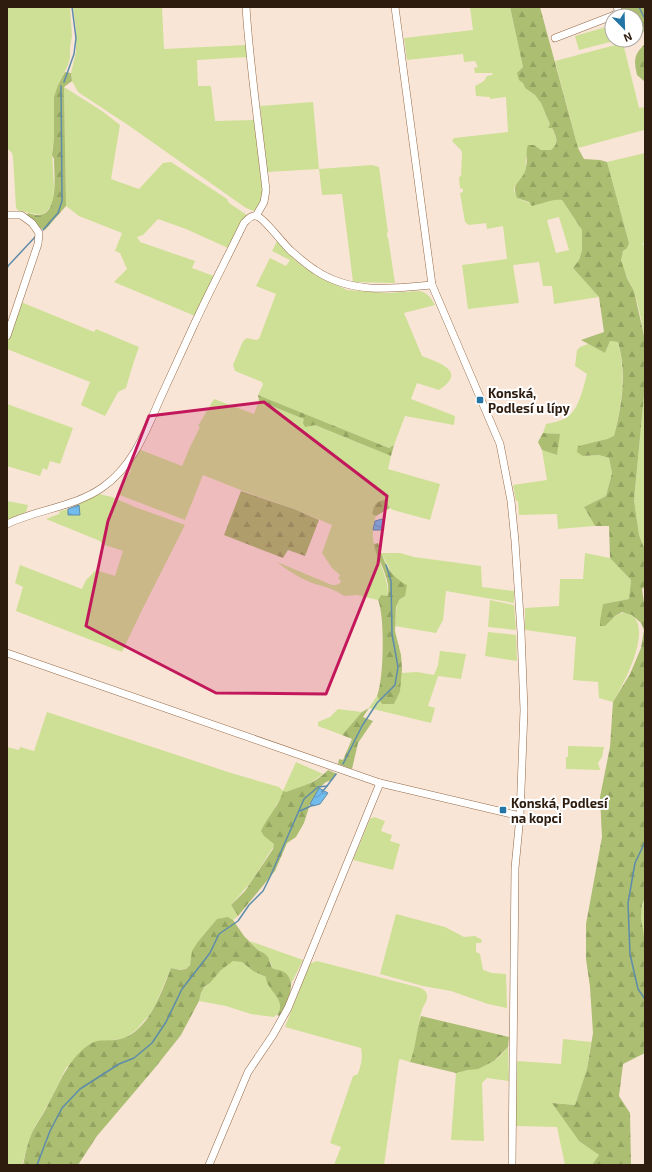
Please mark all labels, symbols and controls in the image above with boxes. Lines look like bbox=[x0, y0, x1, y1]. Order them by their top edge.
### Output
north arrow bbox=[604, 8, 644, 48]
text: N bbox=[622, 30, 634, 45]
place label: Konská, Podlesí u lípy bbox=[488, 385, 570, 416]
marker: Konská, Podlesí u lípy bbox=[475, 395, 485, 405]
place label: Konská, Podlesí na kopci bbox=[511, 795, 609, 826]
marker: Konská, Podlesí na kopci bbox=[498, 805, 508, 815]

